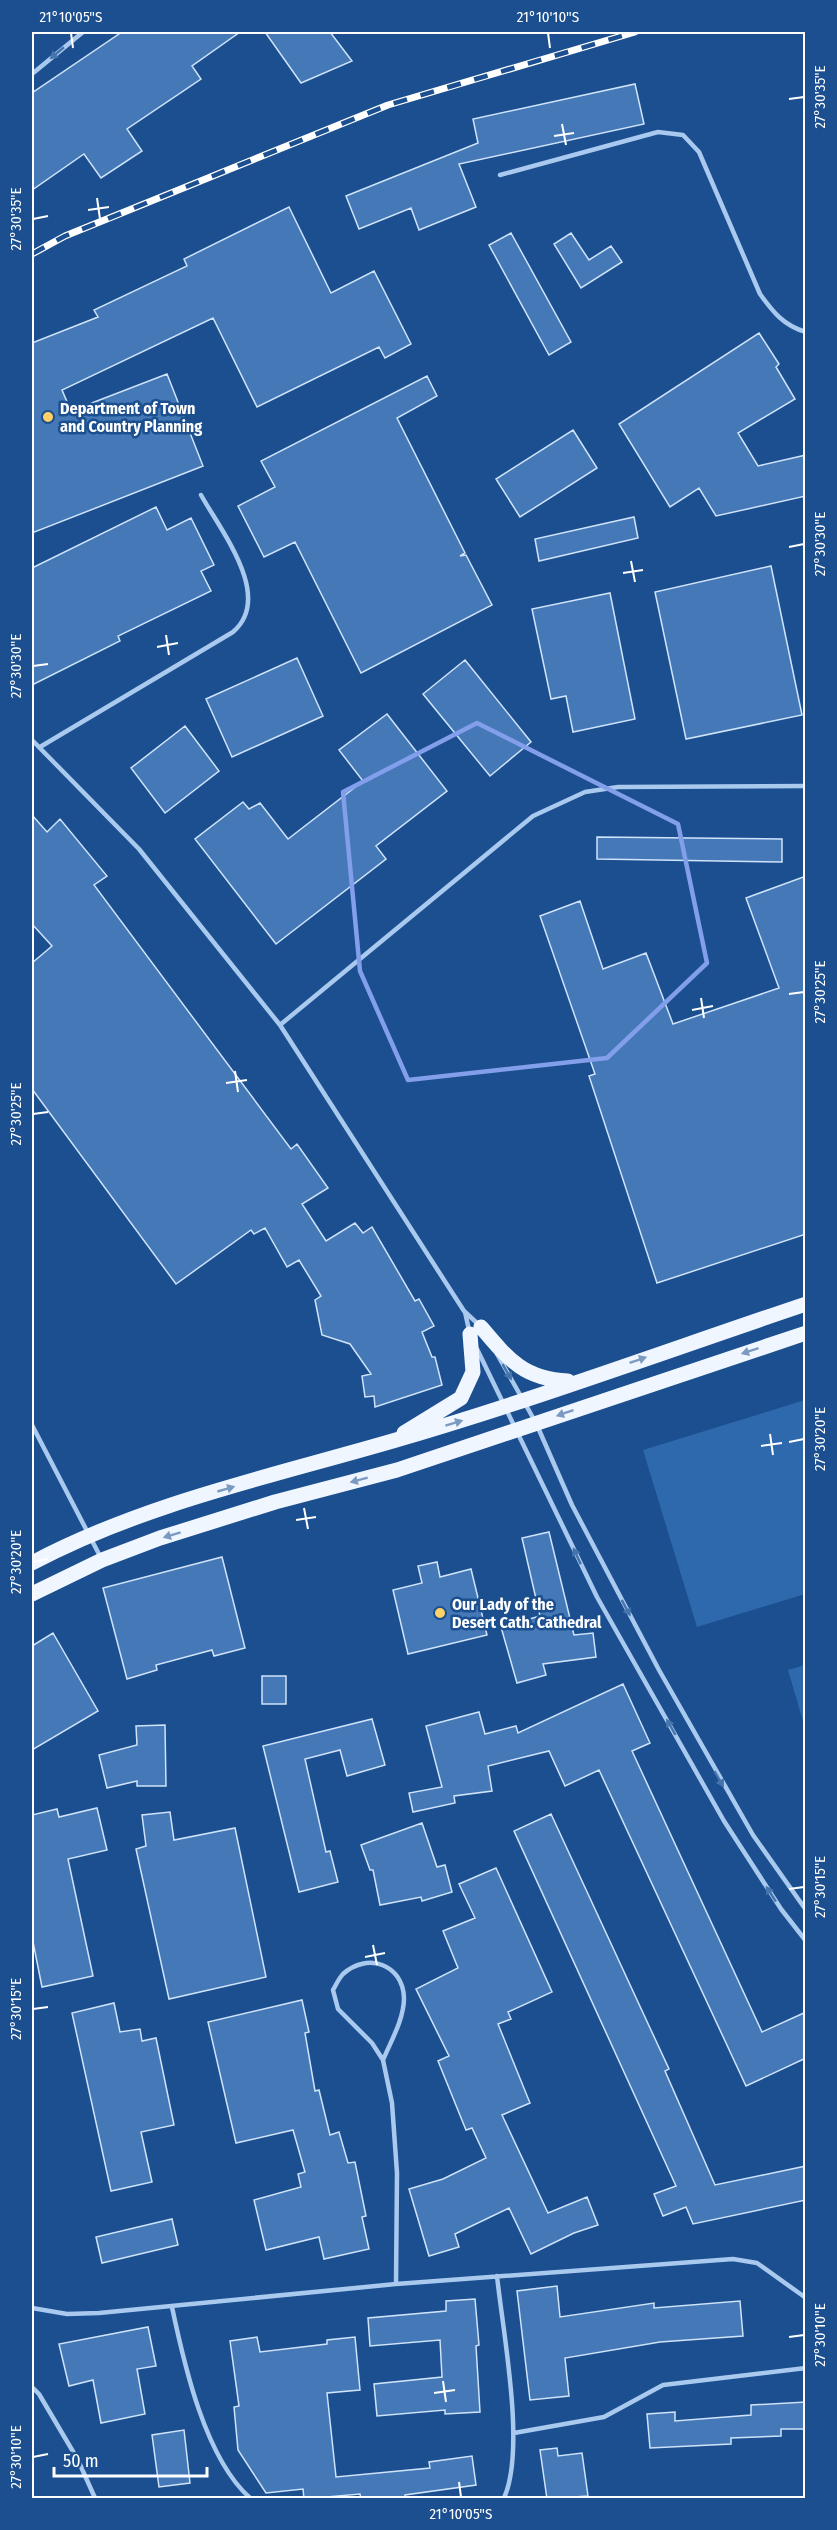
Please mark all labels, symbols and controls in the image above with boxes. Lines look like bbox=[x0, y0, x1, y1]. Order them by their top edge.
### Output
text: 21°10'05"S bbox=[40, 8, 102, 26]
text: 21°10'10"S bbox=[517, 8, 579, 26]
one-way arrow bbox=[50, 46, 65, 59]
text: 27°30'35"E bbox=[811, 65, 829, 129]
text: 27°30'35"E bbox=[7, 187, 25, 251]
place label: Department of Town and Country Planning bbox=[60, 399, 202, 436]
marker: Department of Town and Country Planning bbox=[41, 410, 55, 424]
text: 27°30'30"E bbox=[811, 512, 829, 576]
text: 27°30'30"E bbox=[7, 634, 25, 698]
text: 27°30'25"E bbox=[811, 961, 829, 1024]
text: 27°30'25"E bbox=[7, 1083, 25, 1146]
one-way arrow bbox=[741, 1347, 759, 1356]
one-way arrow bbox=[629, 1355, 647, 1365]
one-way arrow bbox=[502, 1364, 512, 1381]
text: 27°30'20"E bbox=[811, 1407, 829, 1471]
one-way arrow bbox=[556, 1409, 574, 1419]
one-way arrow bbox=[445, 1418, 463, 1427]
one-way arrow bbox=[350, 1475, 369, 1485]
one-way arrow bbox=[217, 1484, 235, 1494]
text: 27°30'20"E bbox=[7, 1530, 25, 1594]
one-way arrow bbox=[163, 1530, 181, 1540]
one-way arrow bbox=[573, 1547, 582, 1564]
place label: Our Lady of the Desert Cath. Cathedral bbox=[452, 1595, 602, 1632]
one-way arrow bbox=[621, 1600, 631, 1617]
marker: Our Lady of the Desert Cath. Cathedral bbox=[433, 1606, 447, 1620]
one-way arrow bbox=[666, 1718, 676, 1735]
one-way arrow bbox=[714, 1771, 725, 1787]
text: 27°30'15"E bbox=[811, 1856, 829, 1918]
one-way arrow bbox=[766, 1886, 777, 1902]
text: 27°30'15"E bbox=[7, 1978, 25, 2040]
text: 27°30'10"E bbox=[811, 2303, 829, 2367]
text: 27°30'10"E bbox=[7, 2425, 25, 2489]
scale bar bbox=[54, 2440, 207, 2478]
text: 50 m bbox=[63, 2450, 99, 2472]
text: 21°10'05"S bbox=[430, 2505, 492, 2523]

